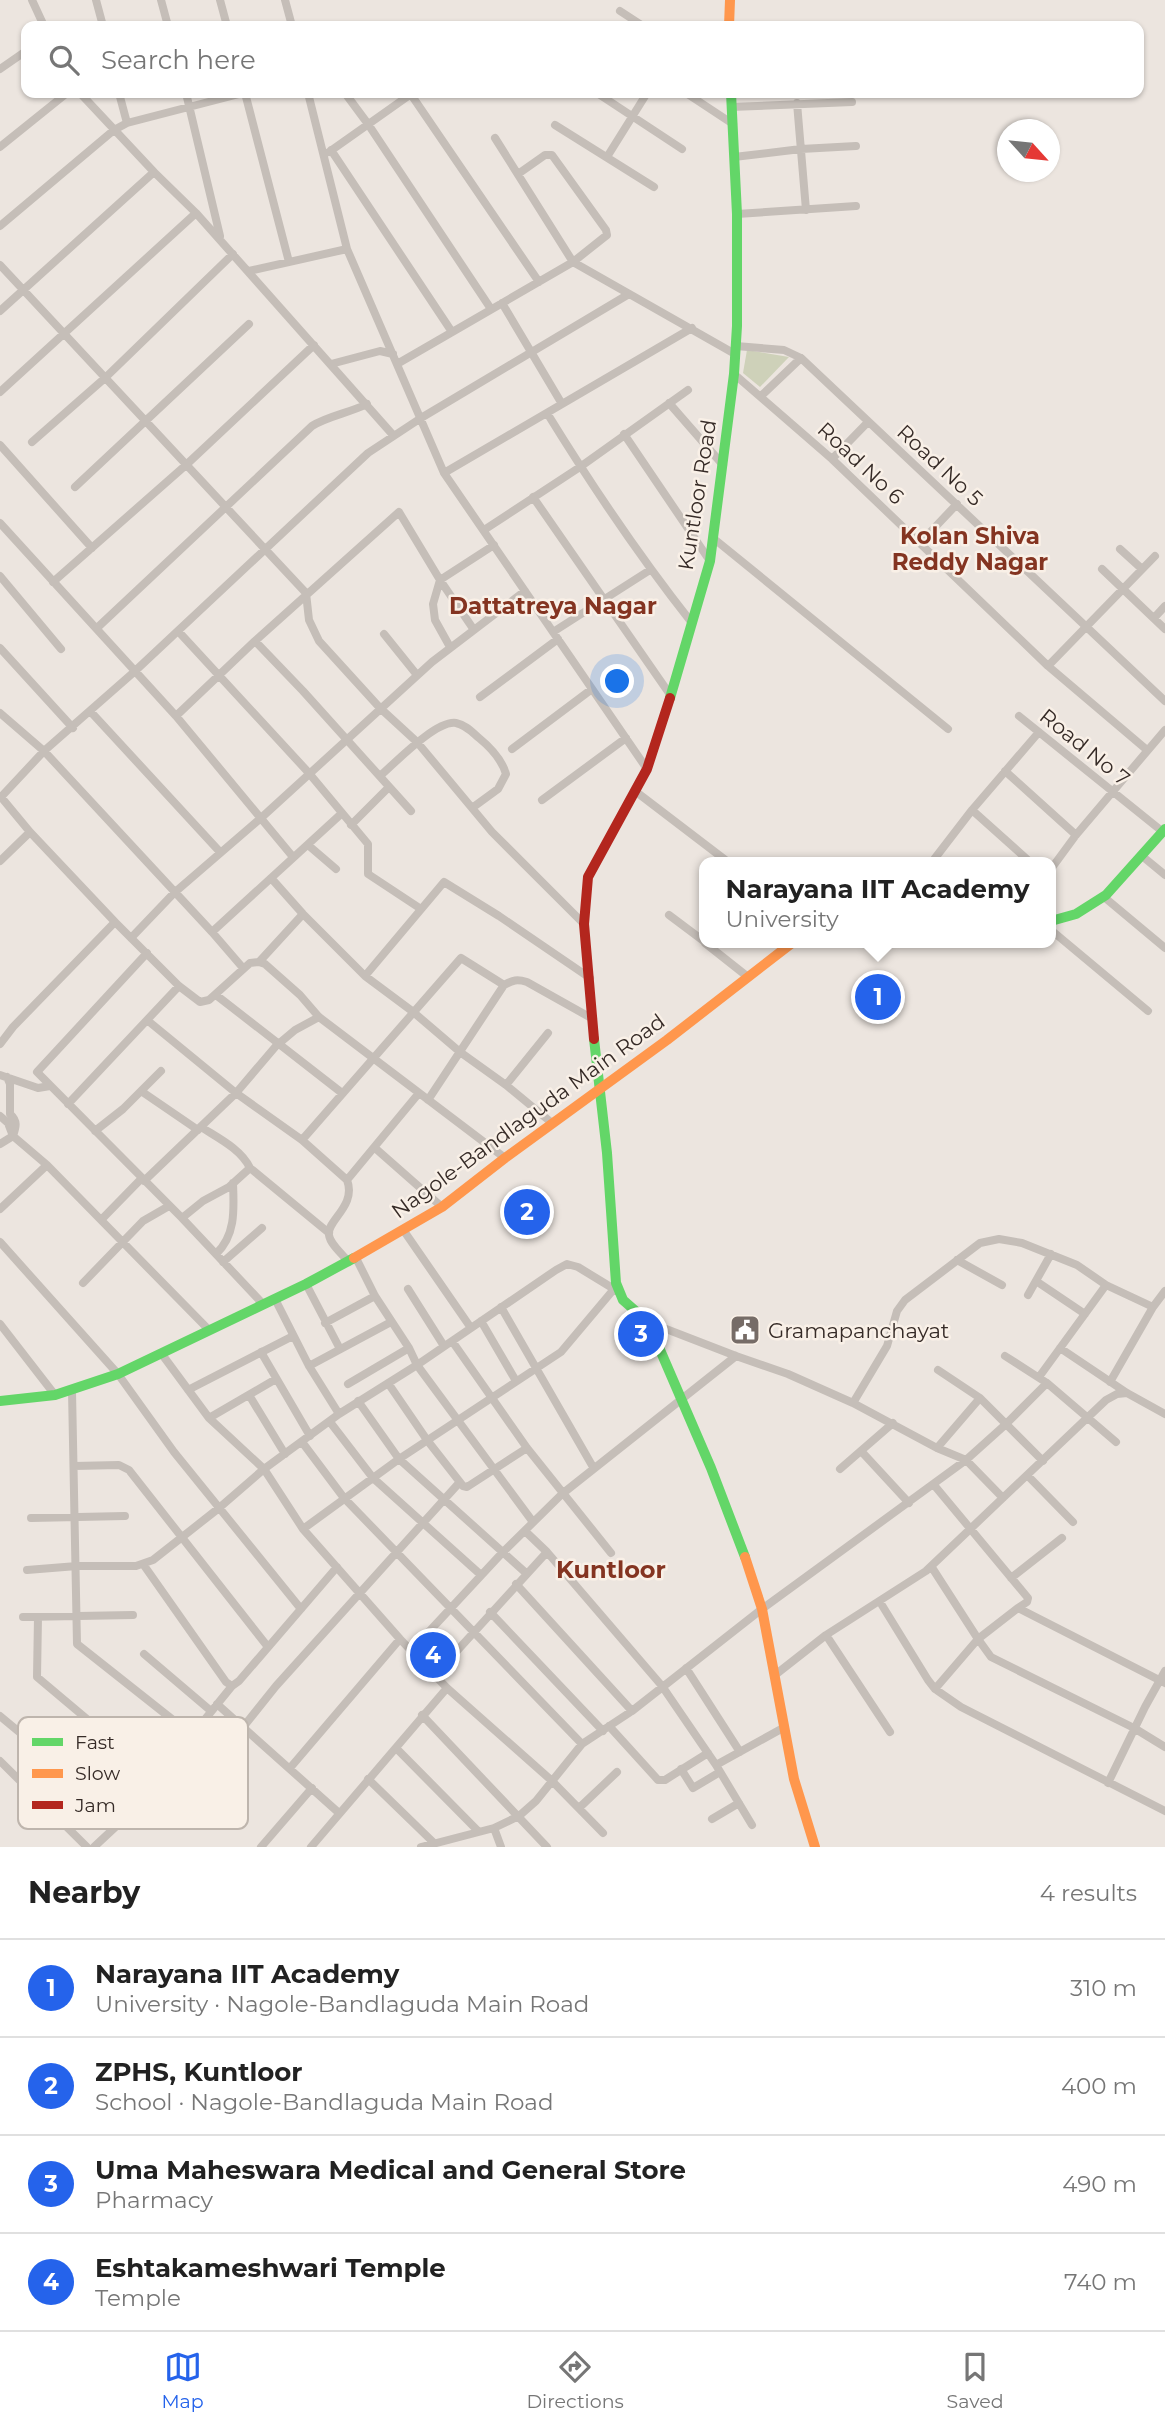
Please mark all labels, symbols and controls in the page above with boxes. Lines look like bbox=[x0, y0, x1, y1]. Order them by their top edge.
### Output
search box bbox=[21, 21, 1144, 98]
icon: search bbox=[45, 41, 83, 79]
text: Search here bbox=[101, 44, 256, 76]
north arrow bbox=[997, 119, 1060, 182]
street label: Road No 6 bbox=[813, 417, 910, 509]
street label: Kuntloor Road bbox=[673, 418, 721, 572]
street label: Road No 5 bbox=[892, 419, 988, 511]
district label: Kolan Shiva Reddy Nagar bbox=[892, 522, 1048, 576]
district label: Dattatreya Nagar bbox=[449, 592, 657, 620]
your location bbox=[600, 664, 634, 698]
street label: Road No 7 bbox=[1035, 703, 1135, 791]
popup bbox=[699, 857, 1056, 948]
text: Narayana IIT Academy bbox=[725, 873, 1030, 905]
text: University bbox=[725, 905, 839, 933]
pin: 1 bbox=[855, 971, 901, 1023]
street label: Nagole-Bandlaguda Main Road bbox=[387, 1008, 669, 1224]
pin: 2 bbox=[504, 1186, 550, 1238]
pin: 3 bbox=[618, 1308, 664, 1360]
public building icon: Gramapanchayat bbox=[728, 1313, 762, 1347]
place label: Gramapanchayat bbox=[768, 1318, 949, 1343]
district label: Kuntloor bbox=[556, 1555, 666, 1584]
pin: 4 bbox=[410, 1629, 456, 1681]
legend bbox=[18, 1717, 248, 1829]
text: Fast bbox=[75, 1731, 115, 1754]
text: Slow bbox=[75, 1762, 120, 1785]
text: Jam bbox=[74, 1794, 116, 1817]
text: Nearby bbox=[28, 1874, 140, 1911]
text: 4 results bbox=[1040, 1879, 1137, 1907]
text: Narayana IIT Academy bbox=[95, 1958, 399, 1990]
text: 1 bbox=[46, 1974, 56, 2002]
text: 310 m bbox=[1070, 1974, 1137, 2002]
text: University · Nagole-Bandlaguda Main Road bbox=[95, 1990, 589, 2018]
text: ZPHS, Kuntloor bbox=[95, 2056, 303, 2088]
text: 2 bbox=[44, 2072, 58, 2100]
text: 400 m bbox=[1061, 2072, 1137, 2100]
text: School · Nagole-Bandlaguda Main Road bbox=[95, 2088, 554, 2116]
text: Uma Maheswara Medical and General Store bbox=[95, 2154, 686, 2186]
text: 3 bbox=[44, 2170, 58, 2198]
text: 490 m bbox=[1062, 2170, 1137, 2198]
text: Pharmacy bbox=[95, 2186, 213, 2214]
text: Eshtakameshwari Temple bbox=[95, 2252, 446, 2284]
text: 4 bbox=[43, 2268, 59, 2296]
text: 740 m bbox=[1064, 2268, 1137, 2296]
text: Temple bbox=[95, 2284, 181, 2312]
tab: Map bbox=[161, 2348, 204, 2413]
tab: Directions bbox=[526, 2348, 624, 2413]
tab: Saved bbox=[947, 2348, 1004, 2413]

